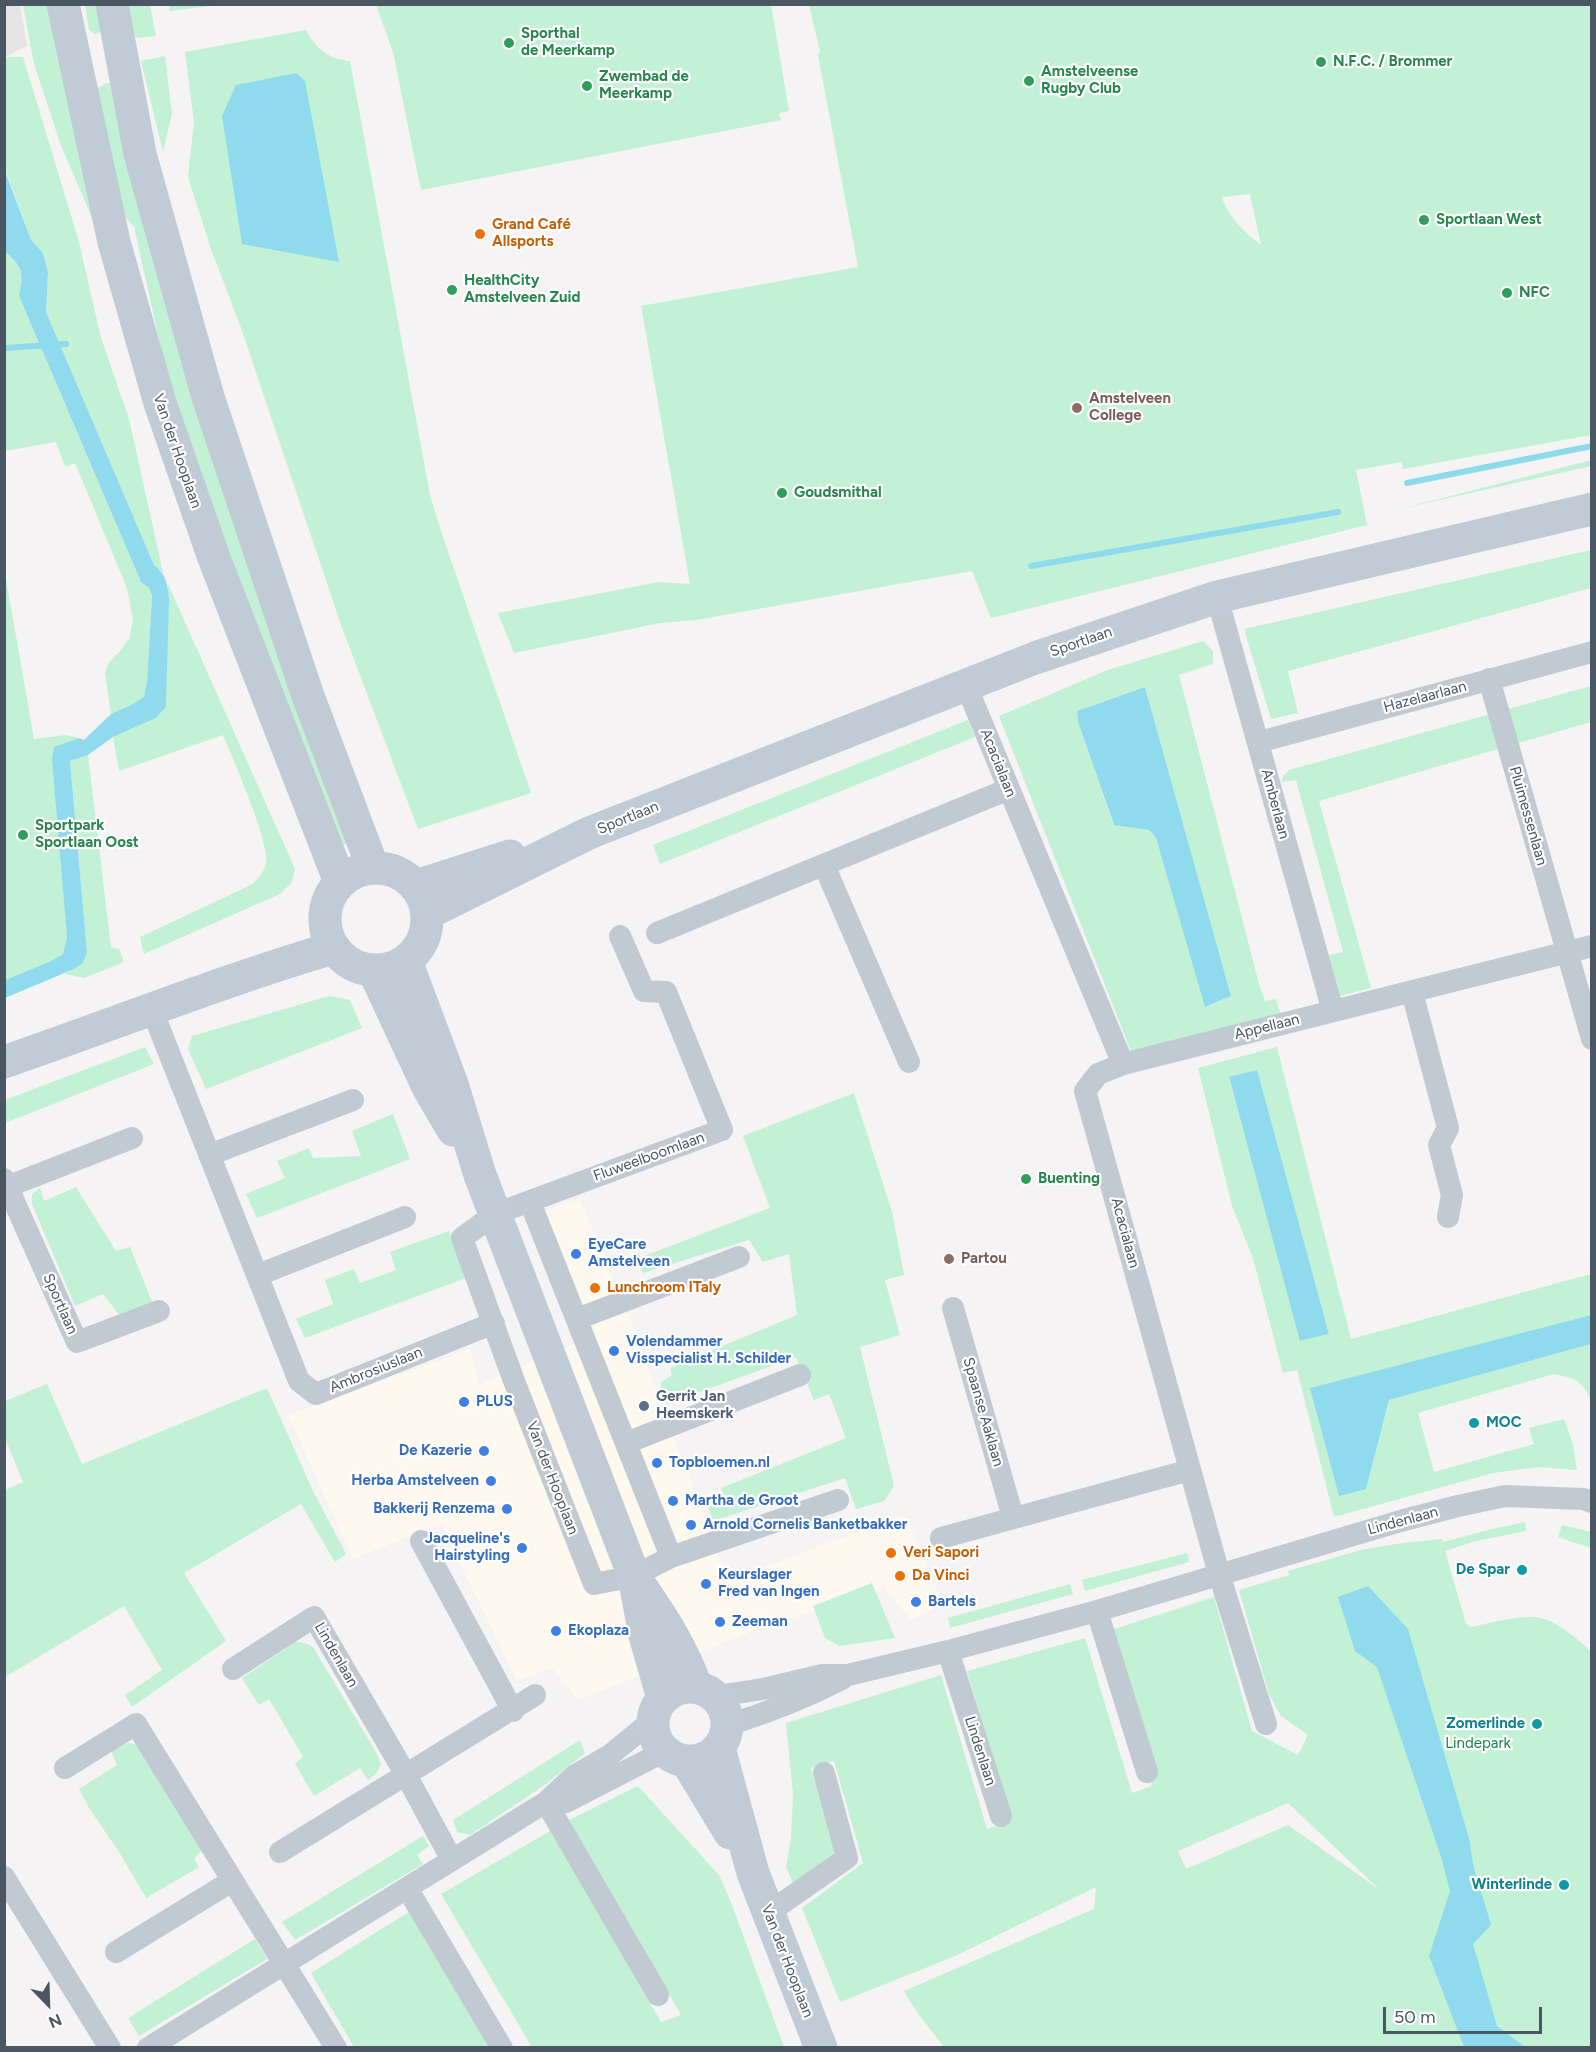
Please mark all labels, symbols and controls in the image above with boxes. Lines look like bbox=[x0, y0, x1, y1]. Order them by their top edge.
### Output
place label: Sporthal de Meerkamp bbox=[521, 25, 615, 60]
marker: Sporthal de Meerkamp bbox=[502, 36, 516, 50]
place label: N.F.C. / Brommer bbox=[1333, 53, 1452, 71]
marker: N.F.C. / Brommer bbox=[1314, 55, 1328, 69]
place label: Amstelveense Rugby Club bbox=[1041, 63, 1138, 98]
place label: Zwembad de Meerkamp bbox=[599, 68, 689, 103]
marker: Amstelveense Rugby Club bbox=[1022, 74, 1036, 88]
marker: Zwembad de Meerkamp bbox=[580, 79, 594, 93]
place label: Sportlaan West bbox=[1436, 211, 1542, 229]
marker: Sportlaan West bbox=[1417, 213, 1431, 227]
place label: Grand Café Allsports bbox=[492, 216, 571, 251]
marker: Grand Café Allsports bbox=[473, 227, 487, 241]
place label: HealthCity Amstelveen Zuid bbox=[464, 272, 580, 307]
marker: HealthCity Amstelveen Zuid bbox=[445, 283, 459, 297]
place label: NFC bbox=[1519, 284, 1550, 302]
marker: NFC bbox=[1500, 286, 1514, 300]
place label: Amstelveen College bbox=[1089, 390, 1171, 425]
street label: Van der Hooplaan bbox=[149, 391, 205, 511]
marker: Amstelveen College bbox=[1070, 401, 1084, 415]
place label: Goudsmithal bbox=[794, 484, 882, 502]
marker: Goudsmithal bbox=[775, 486, 789, 500]
street label: Sportlaan bbox=[1048, 623, 1114, 661]
street label: Hazelaarlaan bbox=[1382, 677, 1468, 717]
street label: Acacialaan bbox=[976, 726, 1020, 800]
street label: Pluimessenlaan bbox=[1505, 764, 1551, 868]
street label: Amberlaan bbox=[1257, 767, 1293, 841]
street label: Sportlaan bbox=[595, 798, 661, 838]
place label: Sportpark Sportlaan Oost bbox=[35, 817, 139, 852]
marker: Sportpark Sportlaan Oost bbox=[16, 828, 30, 842]
street label: Appellaan bbox=[1233, 1010, 1301, 1044]
street label: Fluweelboomlaan bbox=[591, 1129, 707, 1185]
place label: Buenting bbox=[1038, 1170, 1100, 1188]
marker: Buenting bbox=[1019, 1172, 1033, 1186]
street label: Acacialaan bbox=[1107, 1196, 1143, 1270]
place label: EyeCare Amstelveen bbox=[588, 1236, 670, 1271]
marker: EyeCare Amstelveen bbox=[569, 1247, 583, 1261]
place label: Partou bbox=[961, 1250, 1007, 1268]
marker: Partou bbox=[942, 1252, 956, 1266]
street label: Sportlaan bbox=[39, 1271, 81, 1337]
place label: Lunchroom ITaly bbox=[607, 1279, 721, 1297]
marker: Lunchroom ITaly bbox=[588, 1281, 602, 1295]
place label: Volendammer Visspecialist H. Schilder bbox=[626, 1333, 791, 1368]
street label: Ambrosiuslaan bbox=[327, 1343, 425, 1397]
marker: Volendammer Visspecialist H. Schilder bbox=[607, 1344, 621, 1358]
street label: Spaanse Aaklaan bbox=[959, 1355, 1007, 1469]
place label: Gerrit Jan Heemskerk bbox=[656, 1388, 734, 1423]
place label: PLUS bbox=[476, 1393, 513, 1411]
marker: PLUS bbox=[457, 1395, 471, 1409]
marker: Gerrit Jan Heemskerk bbox=[637, 1399, 651, 1413]
place label: MOC bbox=[1486, 1414, 1522, 1432]
marker: MOC bbox=[1467, 1416, 1481, 1430]
street label: Van der Hooplaan bbox=[522, 1419, 582, 1537]
place label: De Kazerie bbox=[399, 1442, 472, 1460]
marker: De Kazerie bbox=[477, 1444, 491, 1458]
place label: Topbloemen.nl bbox=[669, 1454, 770, 1472]
marker: Topbloemen.nl bbox=[650, 1456, 664, 1470]
place label: Herba Amstelveen bbox=[351, 1472, 479, 1490]
marker: Herba Amstelveen bbox=[484, 1474, 498, 1488]
place label: Martha de Groot bbox=[685, 1492, 799, 1510]
marker: Martha de Groot bbox=[666, 1494, 680, 1508]
place label: Bakkerij Renzema bbox=[373, 1500, 495, 1518]
marker: Bakkerij Renzema bbox=[500, 1502, 514, 1516]
street label: Lindenlaan bbox=[1366, 1503, 1440, 1539]
place label: Arnold Cornelis Banketbakker bbox=[703, 1516, 907, 1534]
marker: Arnold Cornelis Banketbakker bbox=[684, 1518, 698, 1532]
place label: Jacqueline's Hairstyling bbox=[425, 1530, 510, 1565]
marker: Jacqueline's Hairstyling bbox=[515, 1541, 529, 1555]
place label: Veri Sapori bbox=[903, 1544, 979, 1562]
marker: Veri Sapori bbox=[884, 1546, 898, 1560]
place label: De Spar bbox=[1456, 1561, 1510, 1579]
marker: De Spar bbox=[1515, 1563, 1529, 1577]
place label: Keurslager Fred van Ingen bbox=[718, 1566, 820, 1601]
place label: Da Vinci bbox=[912, 1567, 969, 1585]
marker: Da Vinci bbox=[893, 1569, 907, 1583]
marker: Keurslager Fred van Ingen bbox=[699, 1577, 713, 1591]
place label: Bartels bbox=[928, 1593, 976, 1611]
marker: Bartels bbox=[909, 1595, 923, 1609]
place label: Zeeman bbox=[732, 1613, 788, 1631]
marker: Zeeman bbox=[713, 1615, 727, 1629]
street label: Lindenlaan bbox=[310, 1619, 362, 1691]
place label: Ekoplaza bbox=[568, 1622, 629, 1640]
marker: Ekoplaza bbox=[549, 1624, 563, 1638]
street label: Lindenlaan bbox=[960, 1714, 1000, 1788]
place label: Zomerlinde bbox=[1446, 1715, 1525, 1733]
marker: Zomerlinde bbox=[1530, 1717, 1544, 1731]
park label: Lindepark bbox=[1445, 1735, 1511, 1753]
place label: Winterlinde bbox=[1472, 1876, 1552, 1894]
marker: Winterlinde bbox=[1557, 1878, 1571, 1892]
street label: Van der Hooplaan bbox=[757, 1902, 817, 2020]
north arrow bbox=[18, 1974, 78, 2034]
scale bar bbox=[1386, 1995, 1545, 2033]
text: 50 m bbox=[1394, 2006, 1436, 2028]
text: N bbox=[46, 2010, 65, 2032]

